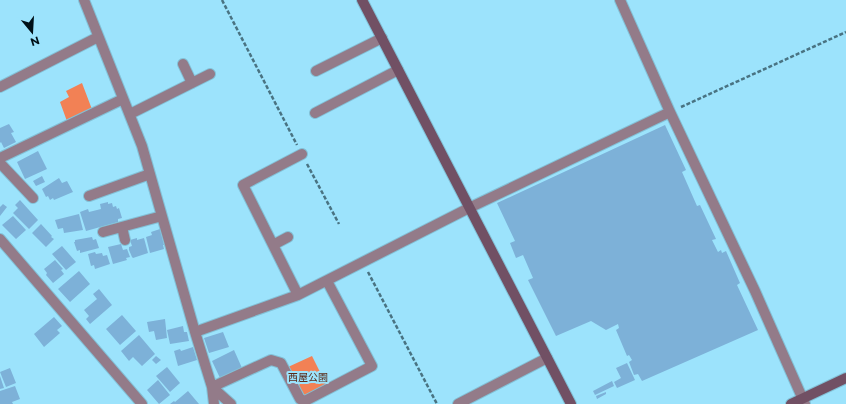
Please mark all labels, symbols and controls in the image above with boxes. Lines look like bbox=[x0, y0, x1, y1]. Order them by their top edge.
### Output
north arrow bbox=[12, 12, 52, 52]
text: N bbox=[29, 33, 41, 50]
park label: 西屋公園 bbox=[288, 371, 328, 384]

